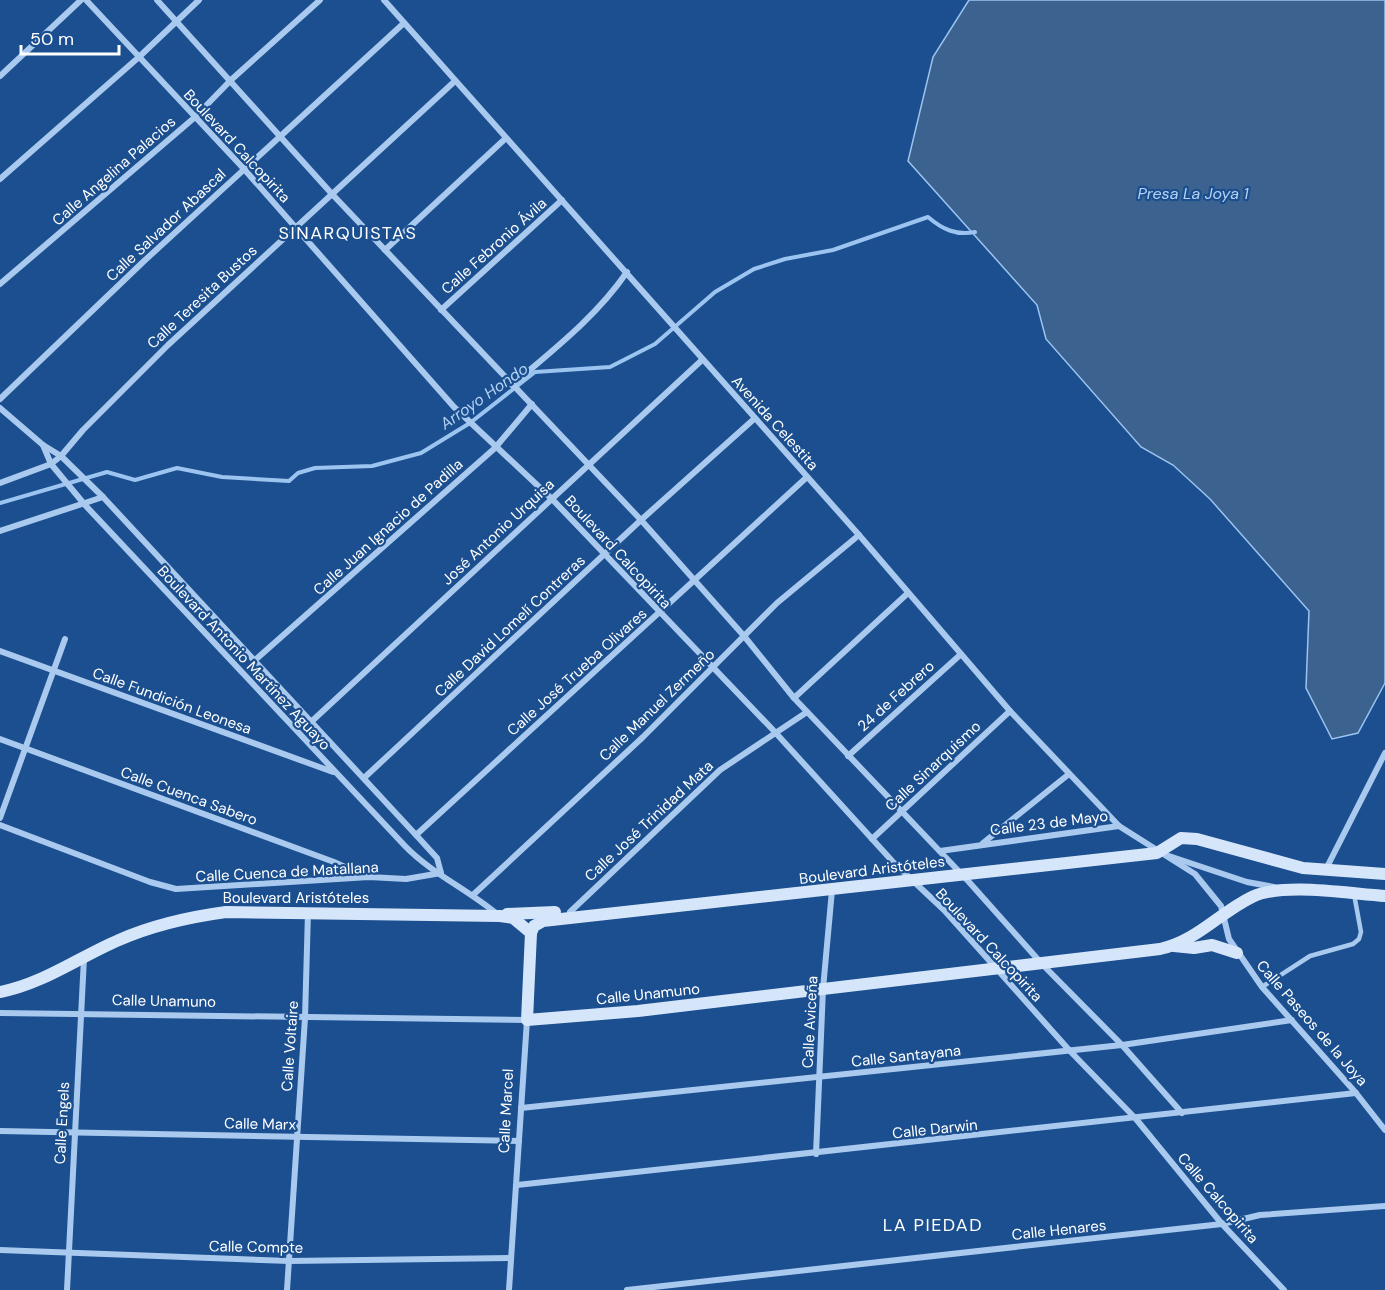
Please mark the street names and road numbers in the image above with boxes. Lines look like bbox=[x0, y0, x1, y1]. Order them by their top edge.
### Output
street label: Boulevard Calcopirita bbox=[179, 85, 295, 207]
street label: Calle Angelina Palacios bbox=[48, 112, 180, 230]
street label: Calle Salvador Abascal bbox=[102, 164, 230, 286]
street label: Calle Febronio Ávila bbox=[437, 193, 551, 299]
street label: Calle Teresita Bustos bbox=[143, 241, 261, 353]
street label: Avenida Celestita bbox=[727, 371, 823, 475]
street label: Calle Juan Ignacio de Padilla bbox=[309, 454, 467, 600]
street label: José Antonio Urquisa bbox=[437, 475, 559, 589]
street label: Boulevard Calcopirita bbox=[560, 491, 676, 613]
street label: Calle David Lomelí Contreras bbox=[430, 551, 590, 701]
street label: Boulevard Antonio Martínez Aguayo bbox=[153, 561, 335, 755]
street label: Calle José Trueba Olivares bbox=[503, 604, 651, 740]
street label: Calle Manuel Zermeño bbox=[595, 644, 719, 766]
street label: 24 de Febrero bbox=[853, 656, 939, 736]
street label: Calle Fundición Leonesa bbox=[90, 663, 254, 739]
street label: Calle Sinarquismo bbox=[881, 716, 985, 816]
street label: Calle José Trinidad Mata bbox=[580, 756, 718, 886]
street label: Calle Cuenca Sabero bbox=[118, 762, 260, 830]
street label: Calle 23 de Mayo bbox=[989, 806, 1109, 840]
street label: Boulevard Aristóteles bbox=[798, 851, 946, 889]
street label: Calle Cuenca de Matallana bbox=[195, 857, 379, 887]
street label: Boulevard Calcopirita bbox=[931, 884, 1047, 1006]
street label: Boulevard Aristóteles bbox=[223, 888, 369, 908]
street label: Calle Paseos de la Joya bbox=[1252, 956, 1372, 1090]
street label: Calle Aviceña bbox=[798, 975, 822, 1069]
street label: Calle Unamuno bbox=[595, 979, 701, 1009]
street label: Calle Unamuno bbox=[112, 990, 216, 1012]
street label: Calle Voltaire bbox=[277, 1000, 303, 1092]
street label: Calle Santayana bbox=[850, 1040, 962, 1072]
street label: Calle Marcel bbox=[494, 1068, 518, 1154]
street label: Calle Engels bbox=[50, 1081, 74, 1165]
street label: Calle Marx bbox=[224, 1113, 297, 1135]
street label: Calle Darwin bbox=[891, 1115, 979, 1143]
street label: Calle Calcopirita bbox=[1173, 1148, 1263, 1248]
street label: Calle Henares bbox=[1011, 1215, 1107, 1245]
street label: Calle Compte bbox=[209, 1236, 303, 1258]

